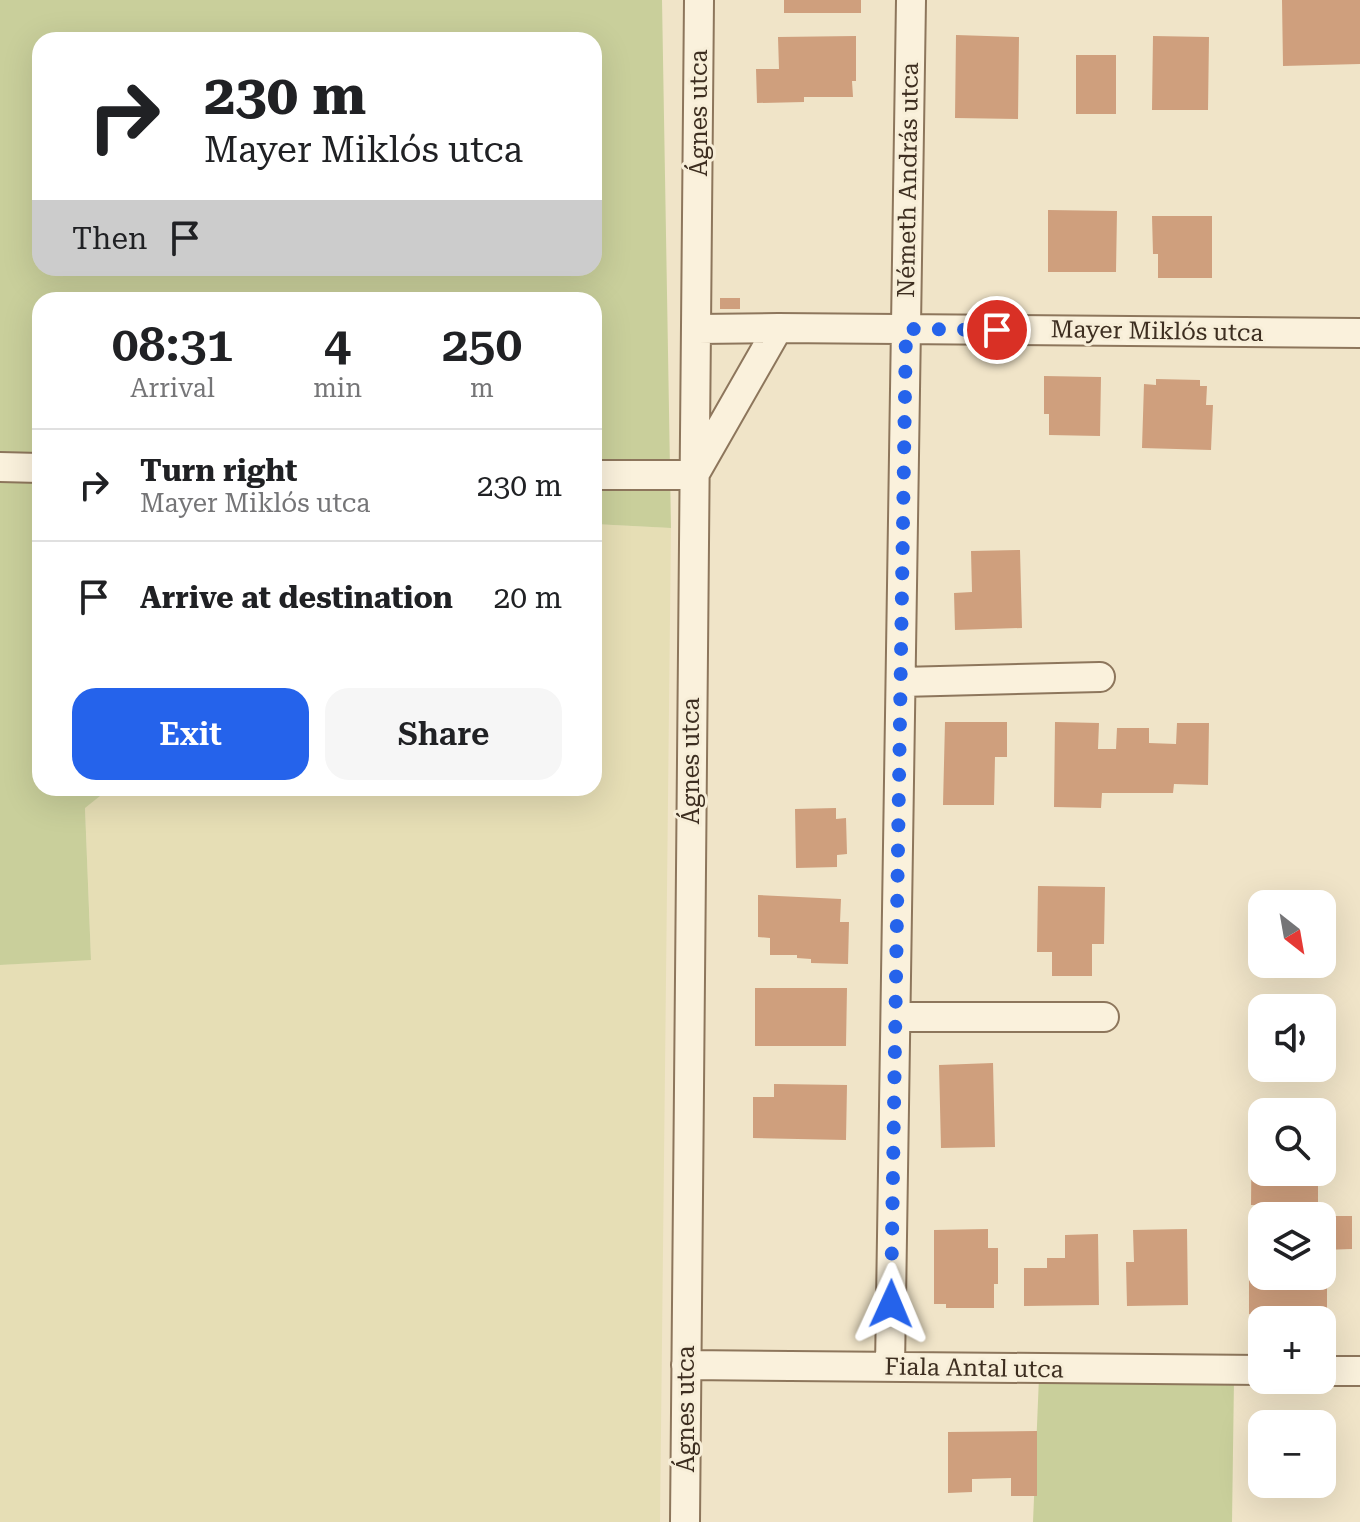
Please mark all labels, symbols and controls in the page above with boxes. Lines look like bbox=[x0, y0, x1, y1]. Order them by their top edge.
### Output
street label: Ágnes utca bbox=[684, 50, 713, 176]
text: 230 m bbox=[204, 62, 366, 128]
street label: Németh András utca bbox=[892, 62, 924, 298]
icon: right bbox=[72, 64, 176, 168]
text: Mayer Miklós utca bbox=[204, 129, 523, 171]
icon: arrive bbox=[163, 216, 207, 260]
text: Then bbox=[72, 221, 147, 256]
pin bbox=[963, 296, 1031, 364]
icon: arrive bbox=[975, 308, 1019, 352]
street label: Mayer Miklós utca bbox=[1050, 315, 1264, 347]
text: 08:31 bbox=[112, 317, 233, 373]
text: 4 bbox=[324, 317, 351, 373]
text: 250 bbox=[442, 317, 522, 373]
text: Arrival bbox=[130, 373, 215, 403]
text: min bbox=[313, 373, 362, 403]
text: m bbox=[470, 373, 494, 403]
text: Turn right bbox=[140, 453, 297, 488]
icon: right bbox=[72, 463, 116, 507]
text: 230 m bbox=[477, 468, 562, 503]
text: Mayer Miklós utca bbox=[140, 488, 370, 518]
icon: arrive bbox=[72, 575, 116, 619]
text: Arrive at destination bbox=[140, 580, 453, 615]
text: 20 m bbox=[493, 580, 562, 615]
button: Exit bbox=[72, 688, 309, 780]
button: Share bbox=[325, 688, 562, 780]
street label: Ágnes utca bbox=[676, 698, 705, 824]
north arrow bbox=[1248, 890, 1336, 978]
map controls bbox=[1248, 890, 1336, 1498]
button: sound bbox=[1248, 994, 1336, 1082]
button: search bbox=[1248, 1098, 1336, 1186]
button: layers bbox=[1248, 1202, 1336, 1290]
position arrow bbox=[849, 1262, 933, 1346]
button: + bbox=[1248, 1306, 1336, 1394]
street label: Ágnes utca bbox=[671, 1346, 700, 1472]
street label: Fiala Antal utca bbox=[884, 1352, 1064, 1384]
button: − bbox=[1248, 1410, 1336, 1498]

